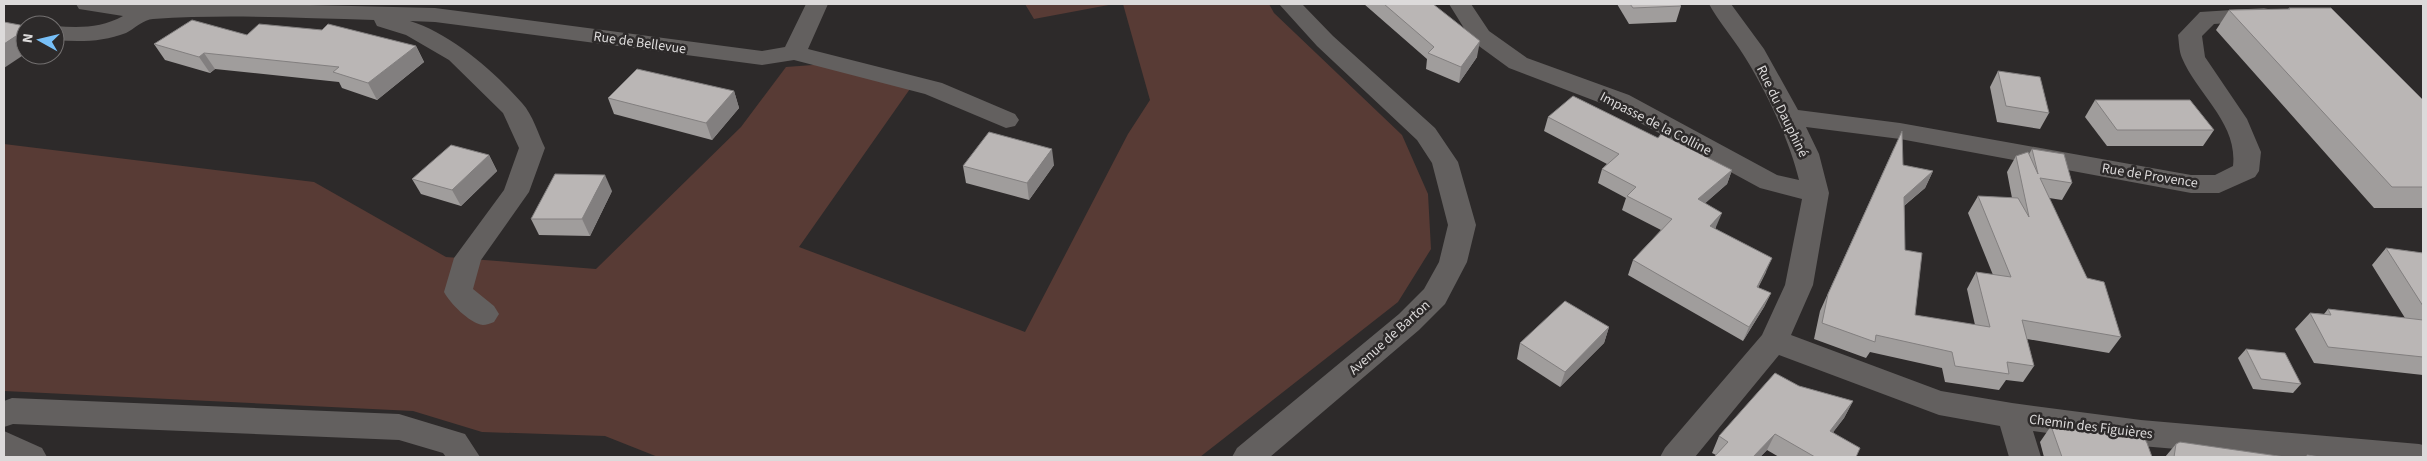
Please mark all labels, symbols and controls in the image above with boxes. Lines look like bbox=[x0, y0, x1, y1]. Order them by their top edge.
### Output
north arrow bbox=[15, 15, 65, 65]
street label: Rue de Bellevue bbox=[592, 27, 687, 59]
text: N bbox=[18, 32, 39, 44]
street label: Rue du Dauphiné bbox=[1751, 62, 1813, 161]
street label: Impasse de la Colline bbox=[1596, 87, 1715, 161]
street label: Rue de Provence bbox=[2100, 159, 2199, 193]
street label: Avenue de Barton bbox=[1345, 296, 1435, 380]
street label: Chemin des Figuières bbox=[2028, 409, 2154, 445]

